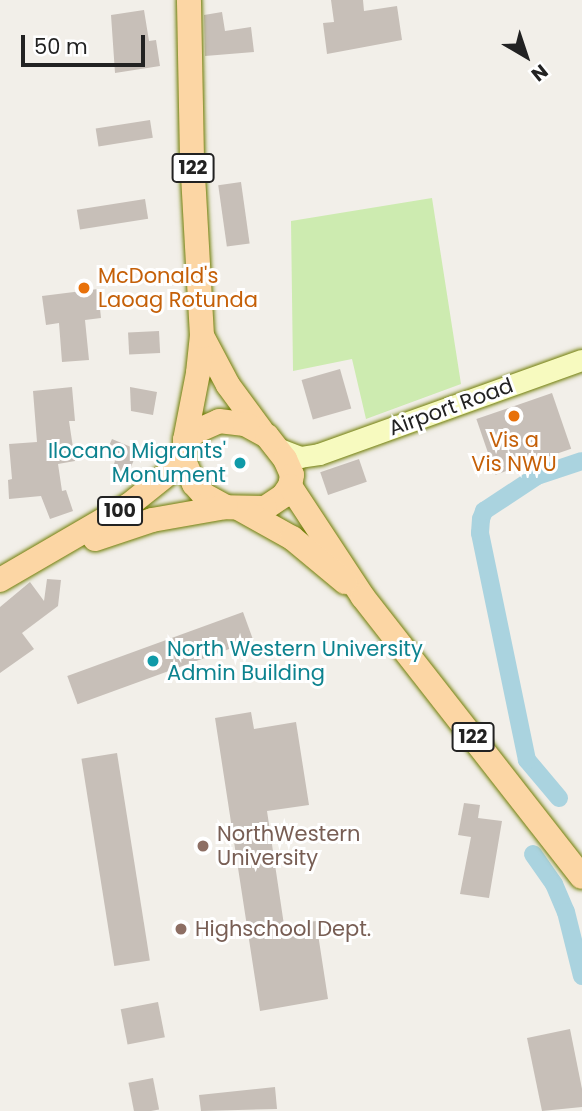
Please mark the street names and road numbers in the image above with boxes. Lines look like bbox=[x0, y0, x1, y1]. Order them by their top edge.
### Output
road number: 122 bbox=[170, 152, 216, 184]
street label: Airport Road bbox=[385, 373, 517, 441]
road number: 100 bbox=[96, 496, 144, 526]
road number: 122 bbox=[450, 722, 496, 752]

